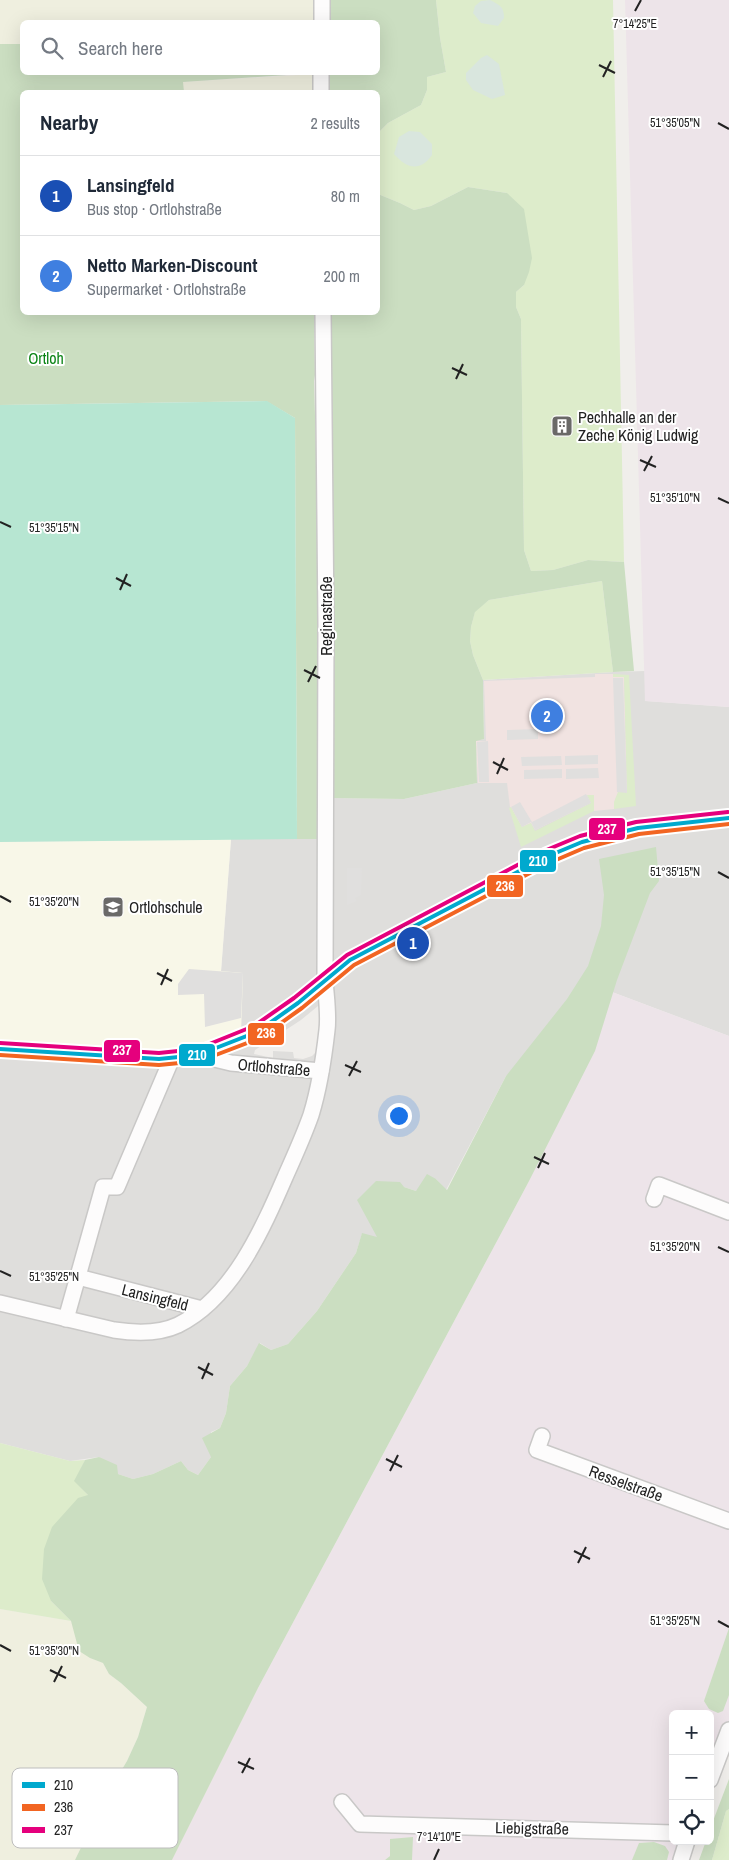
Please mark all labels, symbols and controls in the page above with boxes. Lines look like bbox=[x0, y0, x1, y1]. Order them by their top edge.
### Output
text: 7°14'25"E bbox=[613, 16, 657, 32]
search box bbox=[20, 20, 380, 75]
icon: search bbox=[38, 34, 66, 62]
text: Search here bbox=[78, 35, 163, 61]
text: Nearby bbox=[40, 108, 98, 137]
text: 2 results bbox=[310, 112, 360, 134]
text: 51°35'05"N bbox=[650, 115, 700, 131]
text: Lansingfeld bbox=[87, 172, 174, 198]
text: 1 bbox=[52, 185, 60, 207]
text: 80 m bbox=[331, 185, 360, 207]
text: Bus stop · Ortlohstraße bbox=[87, 198, 222, 220]
text: Netto Marken-Discount bbox=[87, 252, 258, 278]
text: 2 bbox=[52, 265, 60, 287]
text: 200 m bbox=[324, 265, 360, 287]
text: Supermarket · Ortlohstraße bbox=[87, 278, 246, 300]
park label: Ortloh bbox=[28, 347, 64, 369]
place label: Pechhalle an der Zeche König Ludwig bbox=[578, 406, 699, 446]
building icon: Pechhalle an der Zeche König Ludwig bbox=[550, 414, 574, 438]
text: 51°35'10"N bbox=[650, 490, 700, 506]
text: 51°35'15"N bbox=[29, 520, 79, 536]
street label: Reginastraße bbox=[315, 576, 337, 656]
pin: 2 bbox=[531, 697, 563, 735]
line badge: 237 bbox=[588, 817, 626, 841]
text: 237 bbox=[597, 820, 617, 838]
line badge: 210 bbox=[519, 849, 557, 873]
text: 210 bbox=[528, 852, 548, 870]
text: 51°35'15"N bbox=[650, 864, 700, 880]
line badge: 236 bbox=[486, 874, 524, 898]
text: 236 bbox=[495, 877, 515, 895]
text: 51°35'20"N bbox=[29, 894, 79, 910]
school or university icon: Ortlohschule bbox=[101, 895, 125, 919]
place label: Ortlohschule bbox=[129, 896, 203, 918]
pin: 1 bbox=[397, 924, 429, 962]
line badge: 236 bbox=[247, 1022, 285, 1046]
text: 236 bbox=[256, 1024, 276, 1042]
line badge: 237 bbox=[103, 1039, 141, 1063]
text: 237 bbox=[112, 1041, 132, 1059]
line badge: 210 bbox=[178, 1043, 216, 1067]
text: 210 bbox=[187, 1046, 207, 1064]
street label: Ortlohstraße bbox=[237, 1053, 311, 1081]
your location bbox=[386, 1103, 412, 1129]
text: 51°35'20"N bbox=[650, 1239, 700, 1255]
text: 51°35'25"N bbox=[29, 1269, 79, 1285]
street label: Lansingfeld bbox=[119, 1278, 191, 1316]
street label: Resselstraße bbox=[586, 1459, 666, 1507]
text: 51°35'25"N bbox=[650, 1613, 700, 1629]
text: 51°35'30"N bbox=[29, 1643, 79, 1659]
map controls bbox=[669, 1710, 714, 1845]
button: + bbox=[669, 1710, 714, 1755]
button: − bbox=[669, 1755, 714, 1800]
legend bbox=[12, 1768, 178, 1848]
text: 210 bbox=[54, 1776, 73, 1794]
text: 236 bbox=[54, 1798, 73, 1816]
button: locate bbox=[669, 1800, 714, 1845]
street label: Liebigstraße bbox=[495, 1816, 569, 1840]
text: 237 bbox=[54, 1821, 73, 1839]
text: 7°14'10"E bbox=[417, 1829, 461, 1845]

